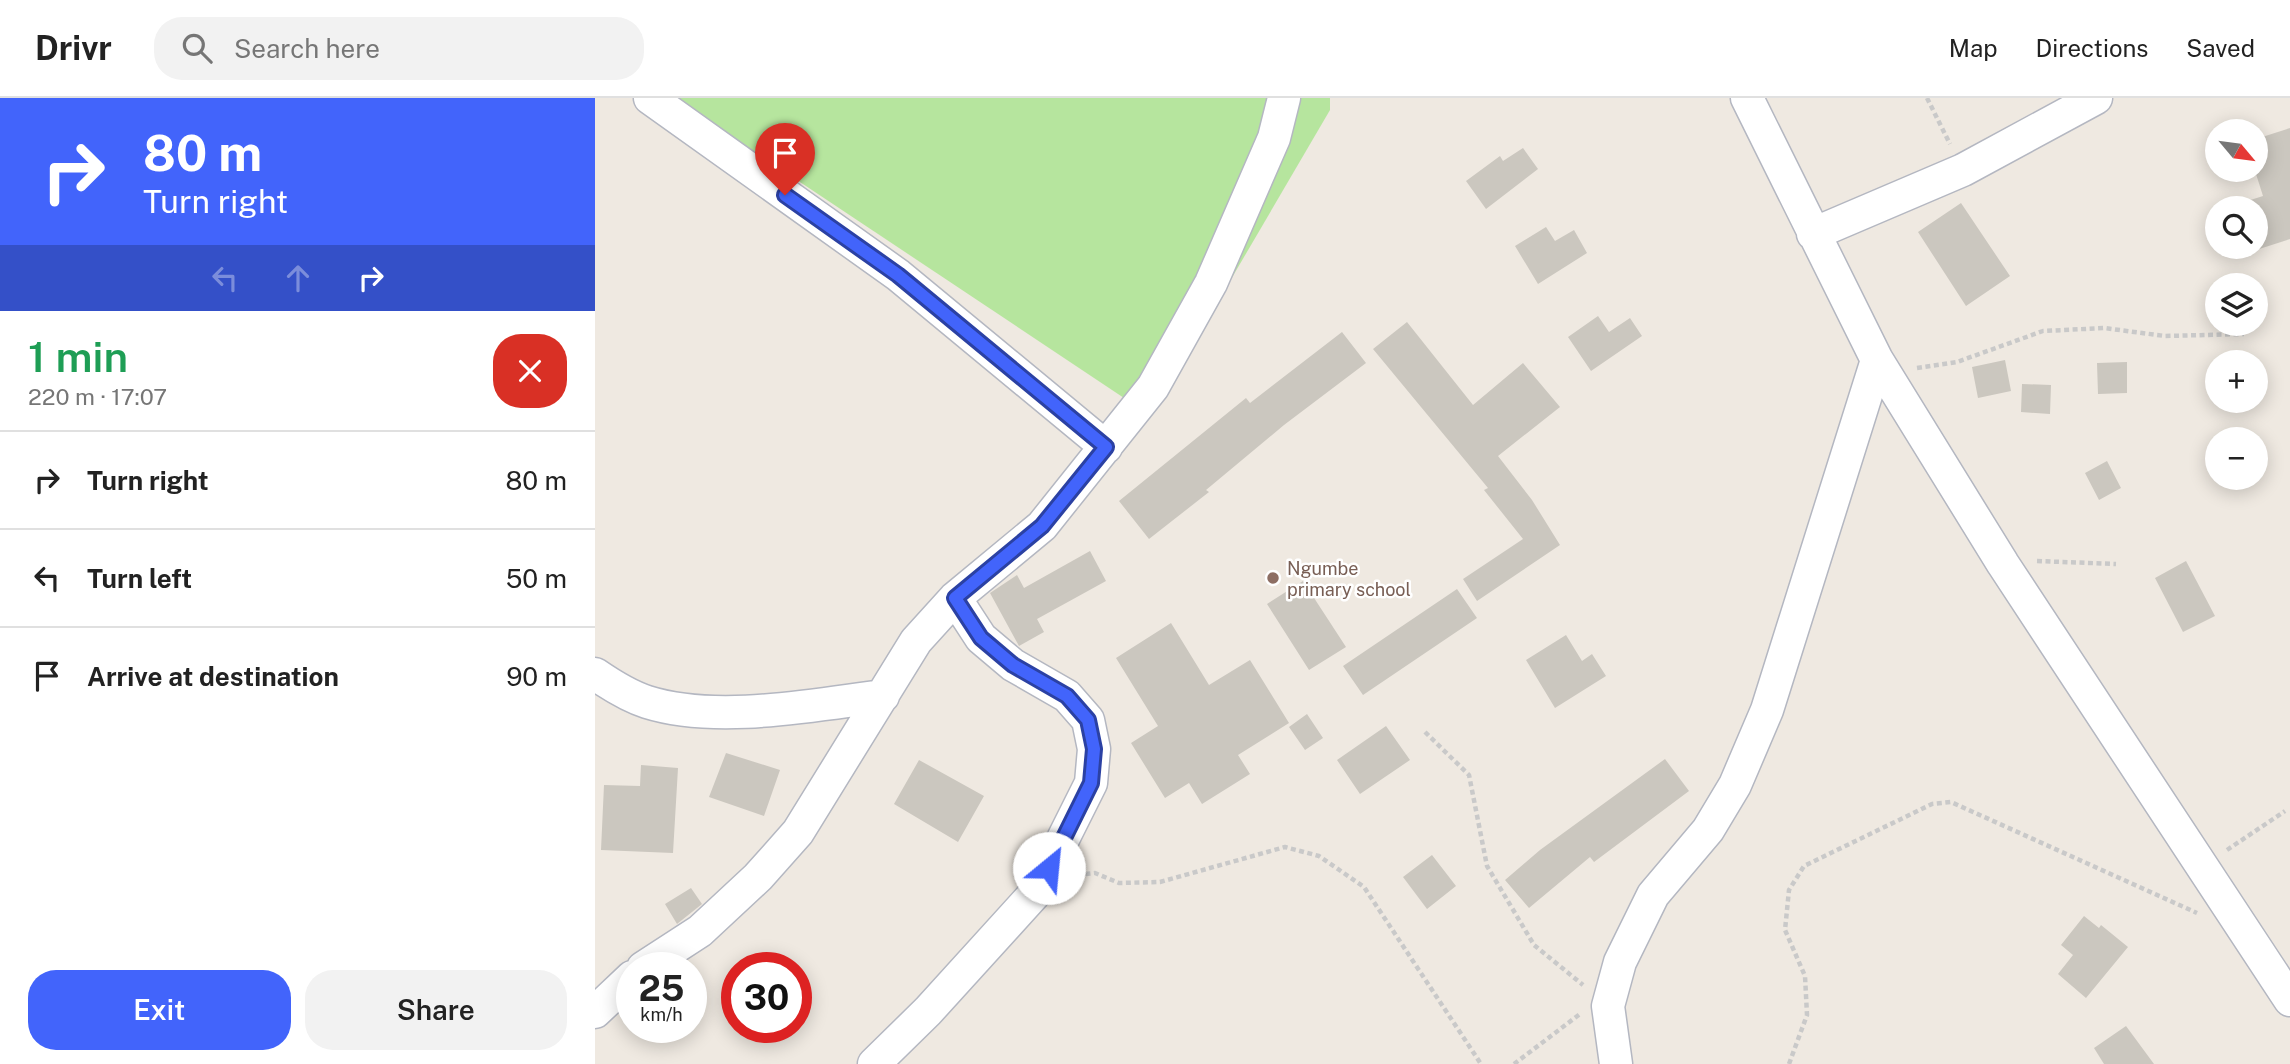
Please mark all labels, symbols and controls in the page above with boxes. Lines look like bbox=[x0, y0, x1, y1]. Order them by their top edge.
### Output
search box bbox=[154, 17, 644, 80]
text: Drivr bbox=[35, 29, 112, 67]
icon: search bbox=[178, 29, 216, 67]
text: Search here bbox=[234, 33, 380, 64]
text: Map bbox=[1949, 34, 1998, 62]
text: Directions bbox=[2036, 34, 2148, 62]
text: Saved bbox=[2186, 34, 2255, 62]
north arrow bbox=[2205, 119, 2268, 182]
map controls bbox=[2205, 119, 2268, 490]
pin bbox=[755, 123, 815, 195]
text: 80 m bbox=[143, 124, 262, 182]
icon: right bbox=[28, 126, 119, 217]
icon: arrive bbox=[766, 134, 804, 172]
text: Turn right bbox=[143, 183, 288, 220]
button: search bbox=[2205, 196, 2268, 259]
icon: left bbox=[206, 259, 244, 297]
icon: ahead bbox=[279, 259, 317, 297]
icon: right bbox=[352, 259, 390, 297]
button: layers bbox=[2205, 273, 2268, 336]
text: 1 min bbox=[28, 332, 128, 381]
button: close bbox=[493, 334, 567, 408]
button: + bbox=[2205, 350, 2268, 413]
text: 220 m · 17:07 bbox=[28, 383, 167, 410]
button: − bbox=[2205, 427, 2268, 490]
icon: right bbox=[28, 461, 66, 499]
text: Turn right bbox=[87, 465, 209, 496]
text: 80 m bbox=[506, 465, 567, 496]
place label: Ngumbe primary school bbox=[1287, 558, 1411, 600]
icon: left bbox=[28, 559, 66, 597]
text: Turn left bbox=[87, 563, 192, 594]
text: 50 m bbox=[506, 563, 567, 594]
marker: Ngumbe primary school bbox=[1265, 570, 1281, 586]
icon: arrive bbox=[28, 657, 66, 695]
text: Arrive at destination bbox=[87, 661, 339, 692]
text: 90 m bbox=[506, 661, 567, 692]
position arrow bbox=[1012, 831, 1086, 905]
speed limit sign: 30 bbox=[721, 952, 812, 1043]
text: 25 bbox=[639, 968, 684, 1009]
button: Exit bbox=[28, 970, 291, 1050]
button: Share bbox=[305, 970, 567, 1050]
text: km/h bbox=[640, 1004, 683, 1025]

